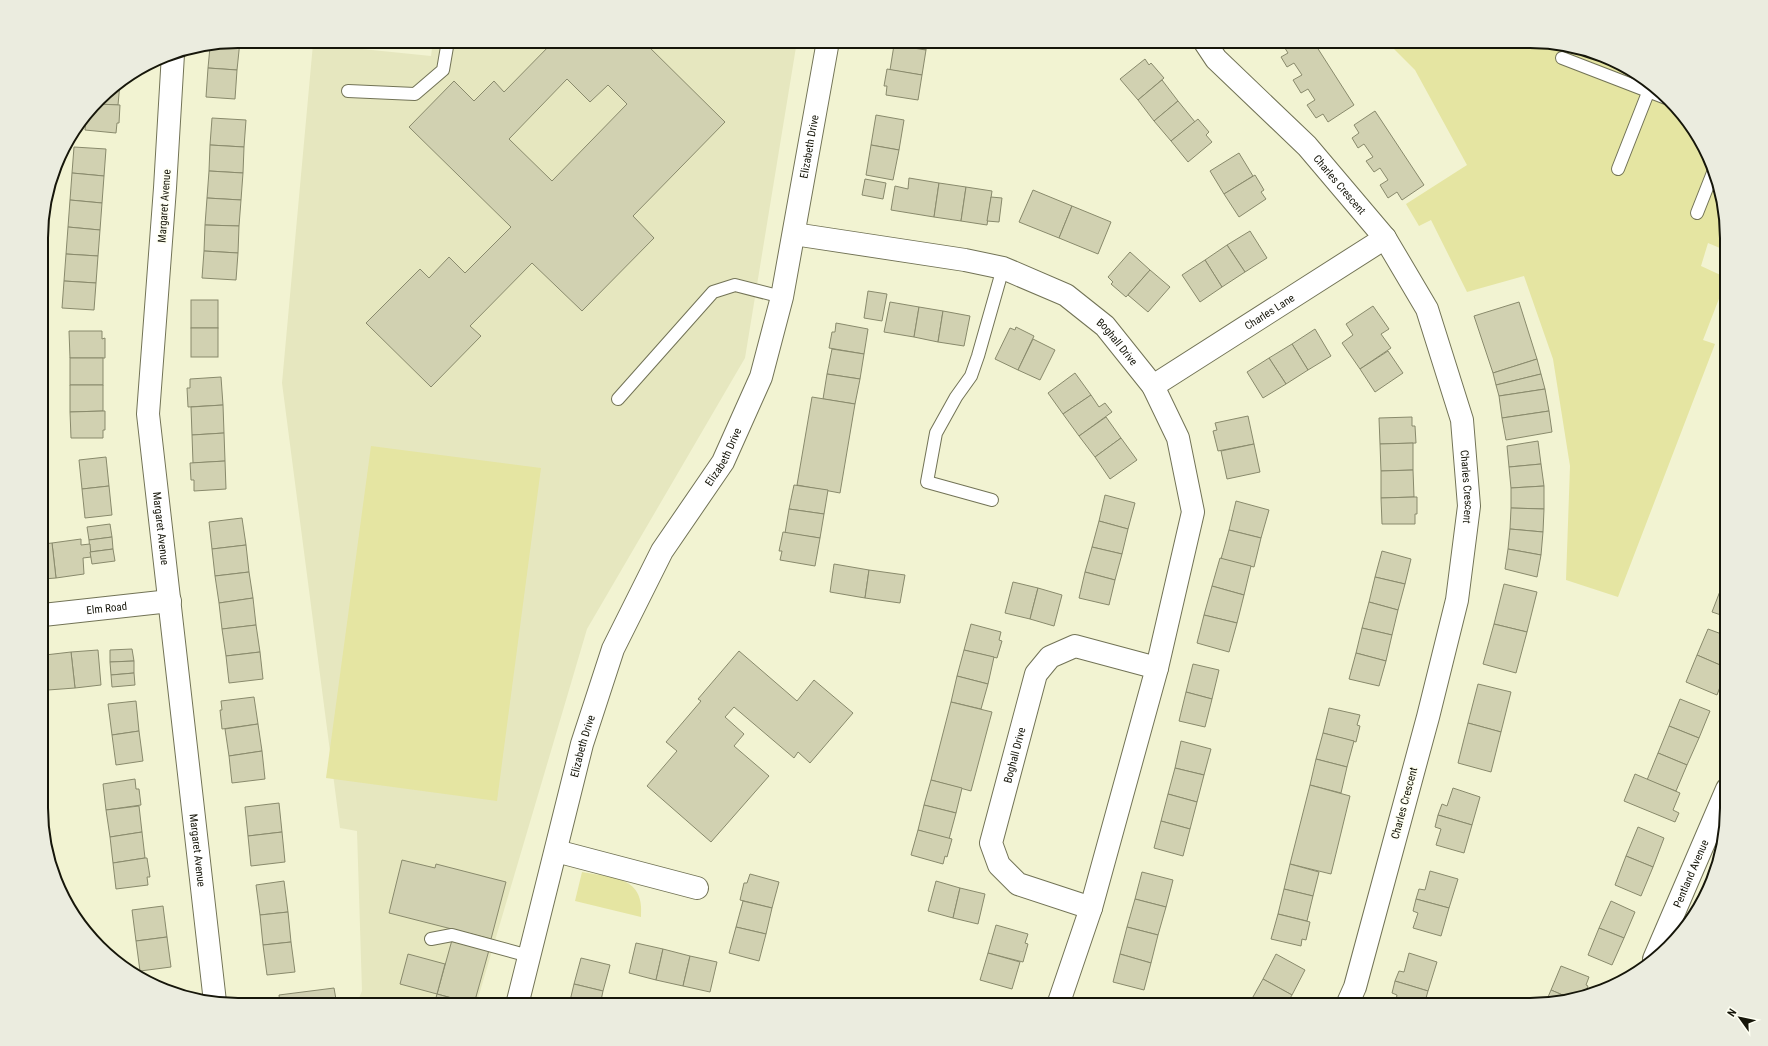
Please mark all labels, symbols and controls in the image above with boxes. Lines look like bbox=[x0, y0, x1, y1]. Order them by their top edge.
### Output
street label: Elizabeth Drive bbox=[797, 114, 822, 179]
street label: Charles Crescent bbox=[1310, 152, 1368, 217]
street label: Margaret Avenue bbox=[155, 169, 174, 243]
street label: Charles Lane bbox=[1242, 292, 1297, 333]
street label: Boghall Drive bbox=[1094, 316, 1140, 368]
street label: Elizabeth Drive bbox=[702, 426, 744, 489]
street label: Charles Crescent bbox=[1457, 449, 1475, 524]
street label: Margaret Avenue bbox=[150, 491, 171, 566]
street label: Elm Road bbox=[86, 600, 128, 617]
street label: Elizabeth Drive bbox=[568, 713, 598, 779]
street label: Boghall Drive bbox=[1001, 726, 1028, 785]
street label: Charles Crescent bbox=[1389, 766, 1420, 840]
street label: Margaret Avenue bbox=[187, 813, 208, 888]
street label: Pentland Avenue bbox=[1671, 838, 1711, 910]
north arrow bbox=[1720, 998, 1760, 1038]
text: N bbox=[1725, 1006, 1739, 1019]

